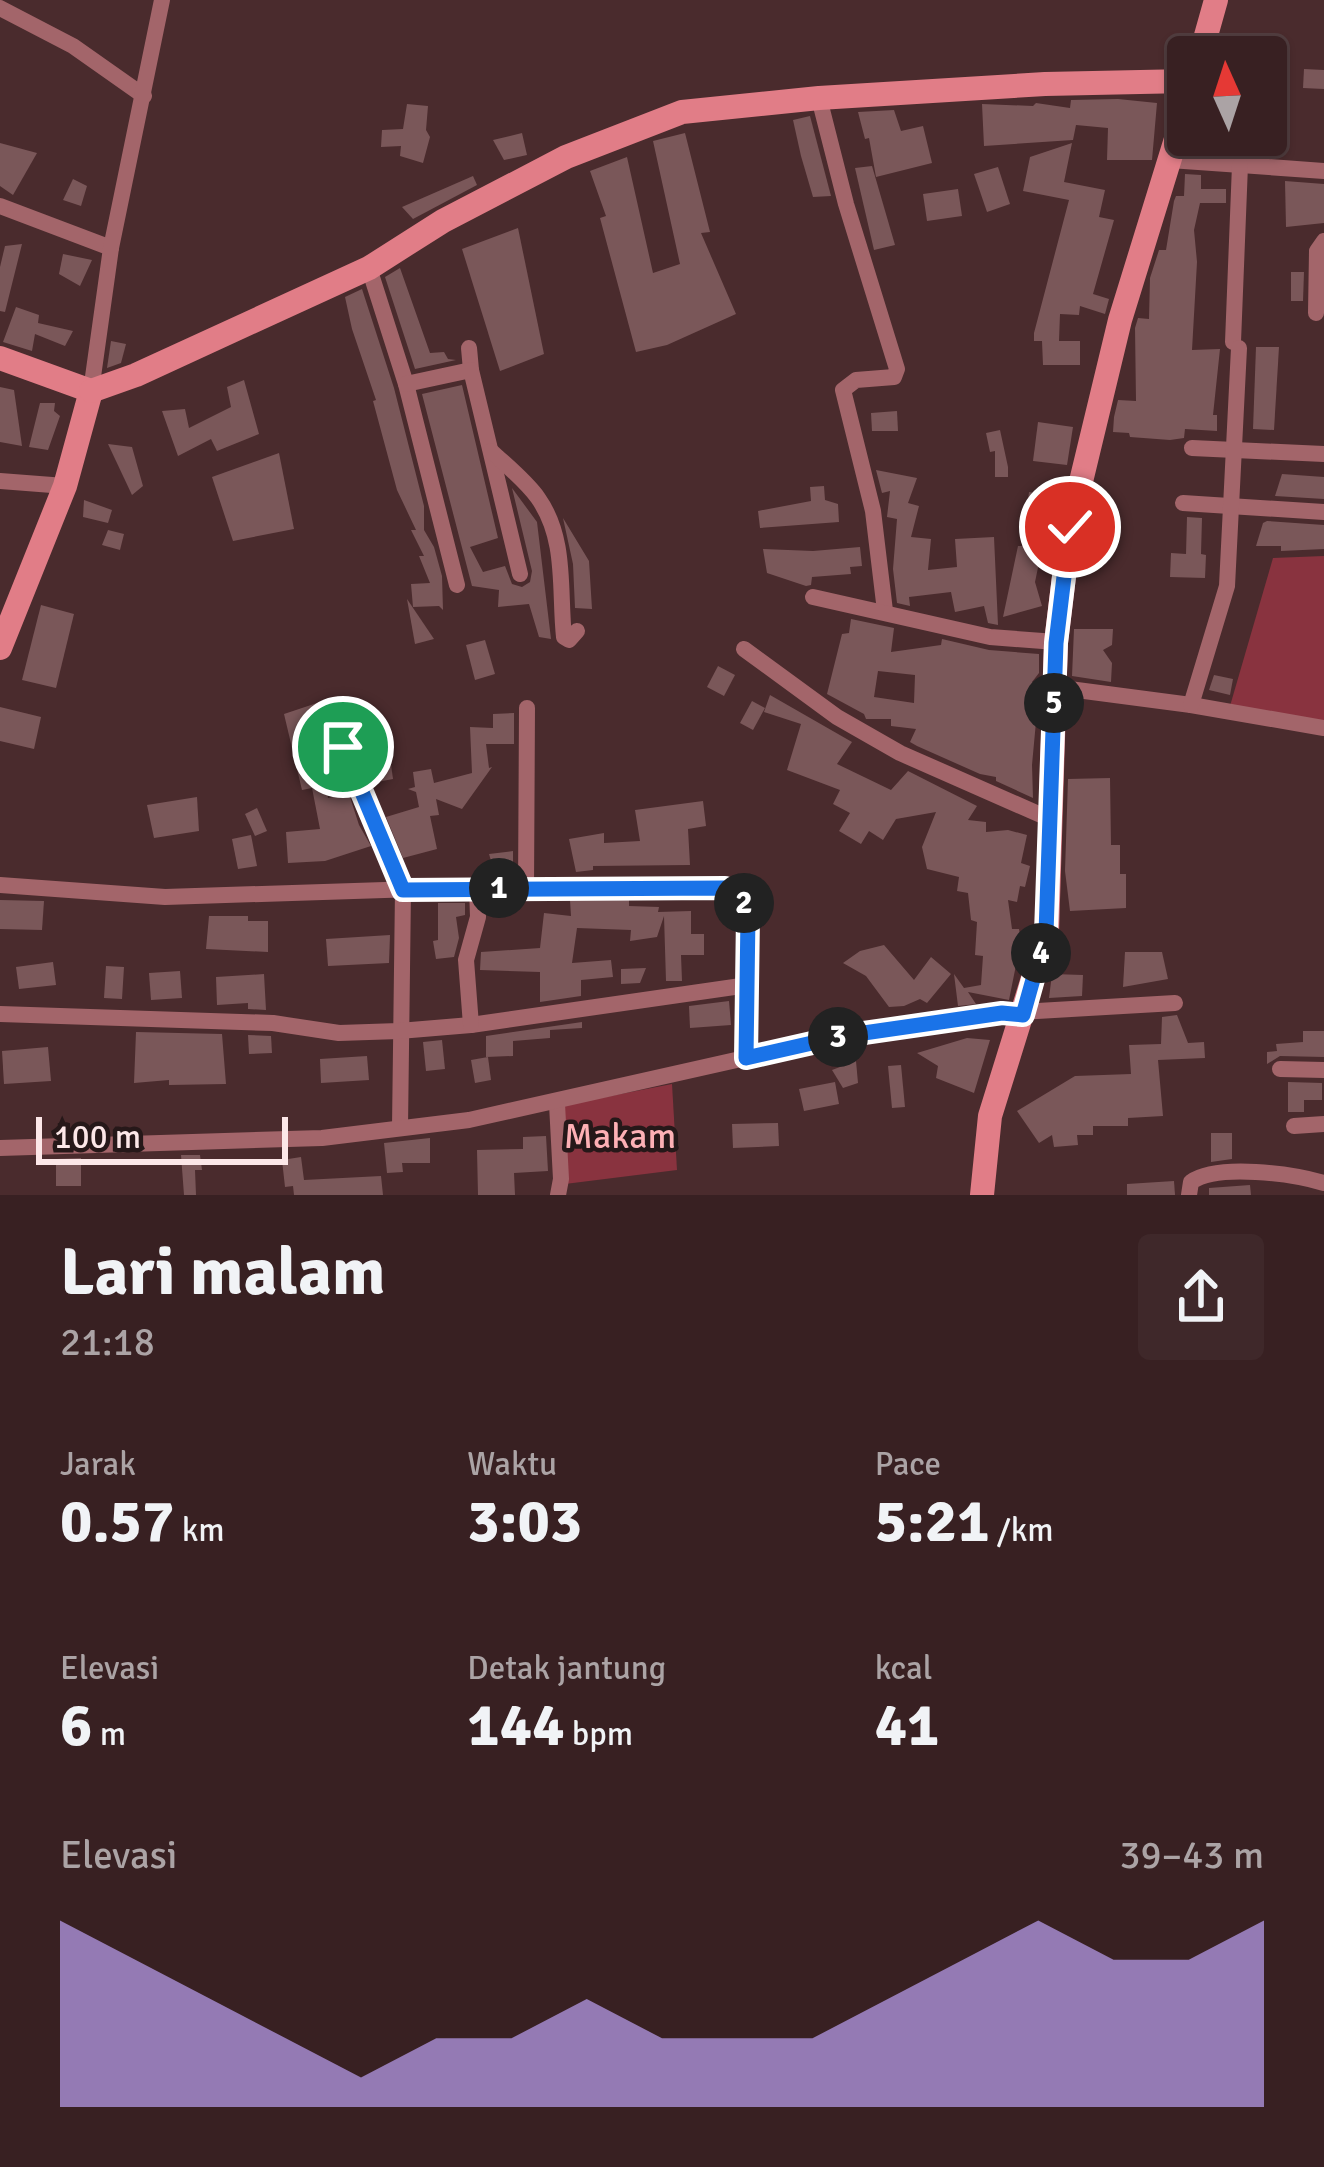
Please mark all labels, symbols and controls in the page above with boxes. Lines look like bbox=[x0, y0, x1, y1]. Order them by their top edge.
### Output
north arrow bbox=[1167, 36, 1287, 156]
map controls bbox=[1167, 36, 1287, 156]
pin bbox=[1019, 476, 1121, 578]
icon: check bbox=[1037, 494, 1103, 560]
pin: 5 bbox=[1024, 673, 1084, 733]
text: 5 bbox=[1045, 682, 1063, 723]
pin bbox=[292, 696, 394, 798]
icon: arrive bbox=[310, 714, 376, 780]
pin: 1 bbox=[469, 858, 529, 918]
text: 1 bbox=[490, 867, 508, 908]
pin: 2 bbox=[714, 873, 774, 933]
text: 2 bbox=[735, 882, 753, 923]
pin: 4 bbox=[1011, 923, 1071, 983]
text: 4 bbox=[1032, 932, 1050, 973]
pin: 3 bbox=[808, 1007, 868, 1067]
text: 3 bbox=[829, 1016, 847, 1057]
scale bar bbox=[36, 1111, 288, 1164]
park label: Makam bbox=[564, 1114, 676, 1159]
text: 100 m bbox=[54, 1117, 141, 1158]
text: Lari malam bbox=[60, 1232, 385, 1313]
button: share bbox=[1138, 1234, 1264, 1360]
text: 21:18 bbox=[60, 1318, 155, 1366]
text: Jarak bbox=[60, 1444, 136, 1485]
text: Waktu bbox=[467, 1444, 557, 1485]
text: Pace bbox=[875, 1444, 941, 1485]
text: 0.57 bbox=[60, 1485, 174, 1559]
text: 3:03 bbox=[467, 1485, 582, 1559]
text: 5:21 bbox=[875, 1485, 990, 1559]
text: km bbox=[174, 1510, 225, 1551]
text: /km bbox=[990, 1510, 1054, 1551]
text: Elevasi bbox=[60, 1648, 159, 1689]
text: Detak jantung bbox=[467, 1648, 666, 1689]
text: kcal bbox=[875, 1648, 933, 1689]
text: 6 bbox=[60, 1689, 92, 1763]
text: 144 bbox=[467, 1689, 565, 1763]
text: 41 bbox=[875, 1689, 939, 1763]
text: m bbox=[92, 1714, 126, 1755]
text: bpm bbox=[565, 1714, 633, 1755]
text: Elevasi bbox=[60, 1831, 177, 1879]
text: 39–43 m bbox=[1119, 1831, 1264, 1879]

